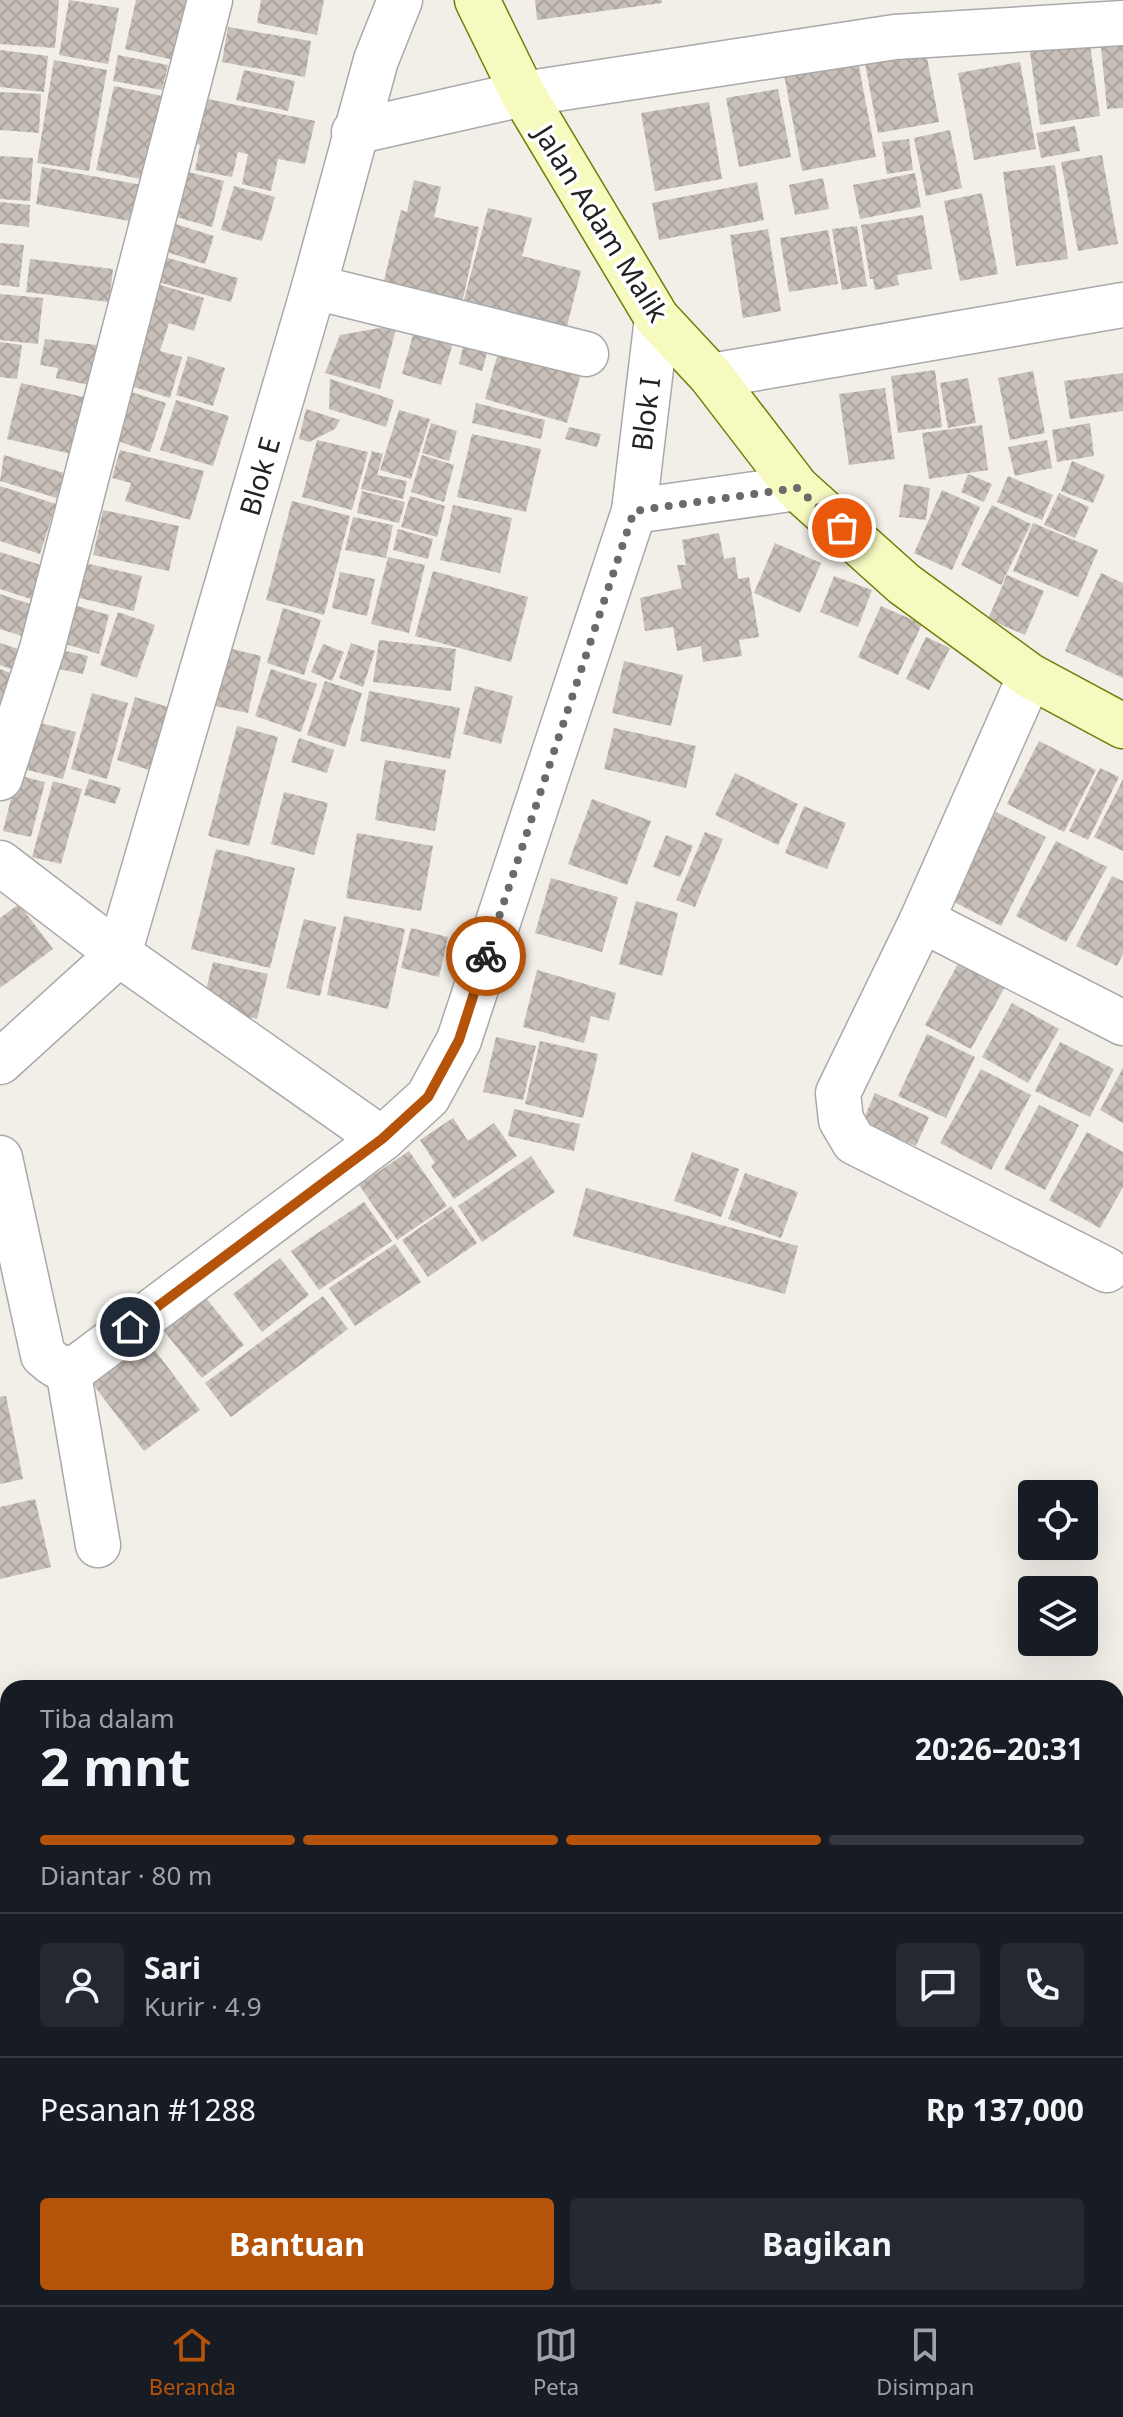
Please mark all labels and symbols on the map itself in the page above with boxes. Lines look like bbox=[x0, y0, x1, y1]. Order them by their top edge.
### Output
street label: Jalan Adam Malik bbox=[525, 115, 678, 329]
street label: Blok I bbox=[622, 375, 668, 453]
street label: Blok E bbox=[230, 432, 288, 520]
pin bbox=[808, 494, 876, 562]
courier bbox=[446, 916, 526, 996]
pin bbox=[96, 1293, 164, 1361]

